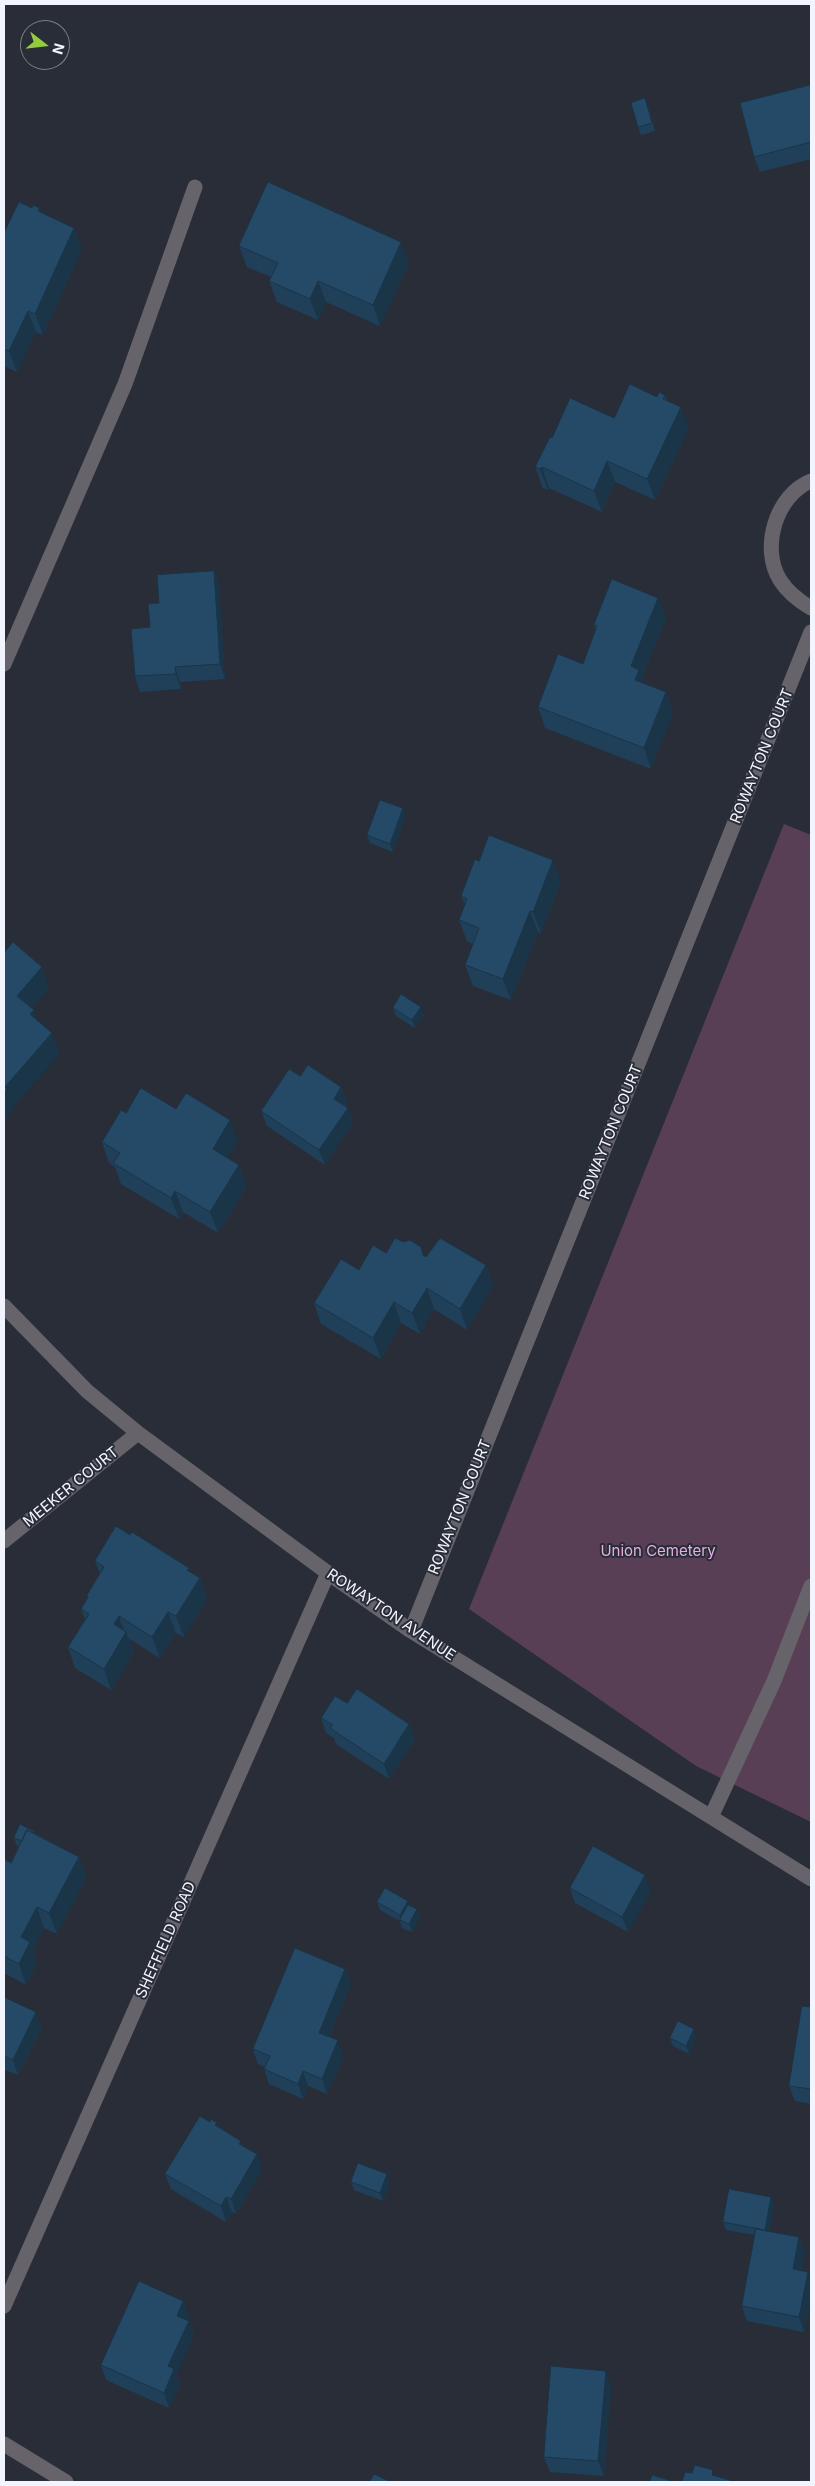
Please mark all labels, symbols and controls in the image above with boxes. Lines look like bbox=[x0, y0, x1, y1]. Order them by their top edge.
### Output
north arrow bbox=[20, 20, 70, 70]
text: N bbox=[49, 42, 69, 56]
street label: ROWAYTON COURT bbox=[727, 686, 797, 826]
street label: ROWAYTON COURT bbox=[576, 1062, 646, 1202]
street label: ROWAYTON COURT bbox=[425, 1437, 495, 1577]
street label: MEEKER COURT bbox=[20, 1443, 122, 1531]
park label: Union Cemetery bbox=[600, 1542, 716, 1560]
street label: ROWAYTON AVENUE bbox=[323, 1565, 459, 1665]
street label: SHEFFIELD ROAD bbox=[132, 1879, 200, 2001]

